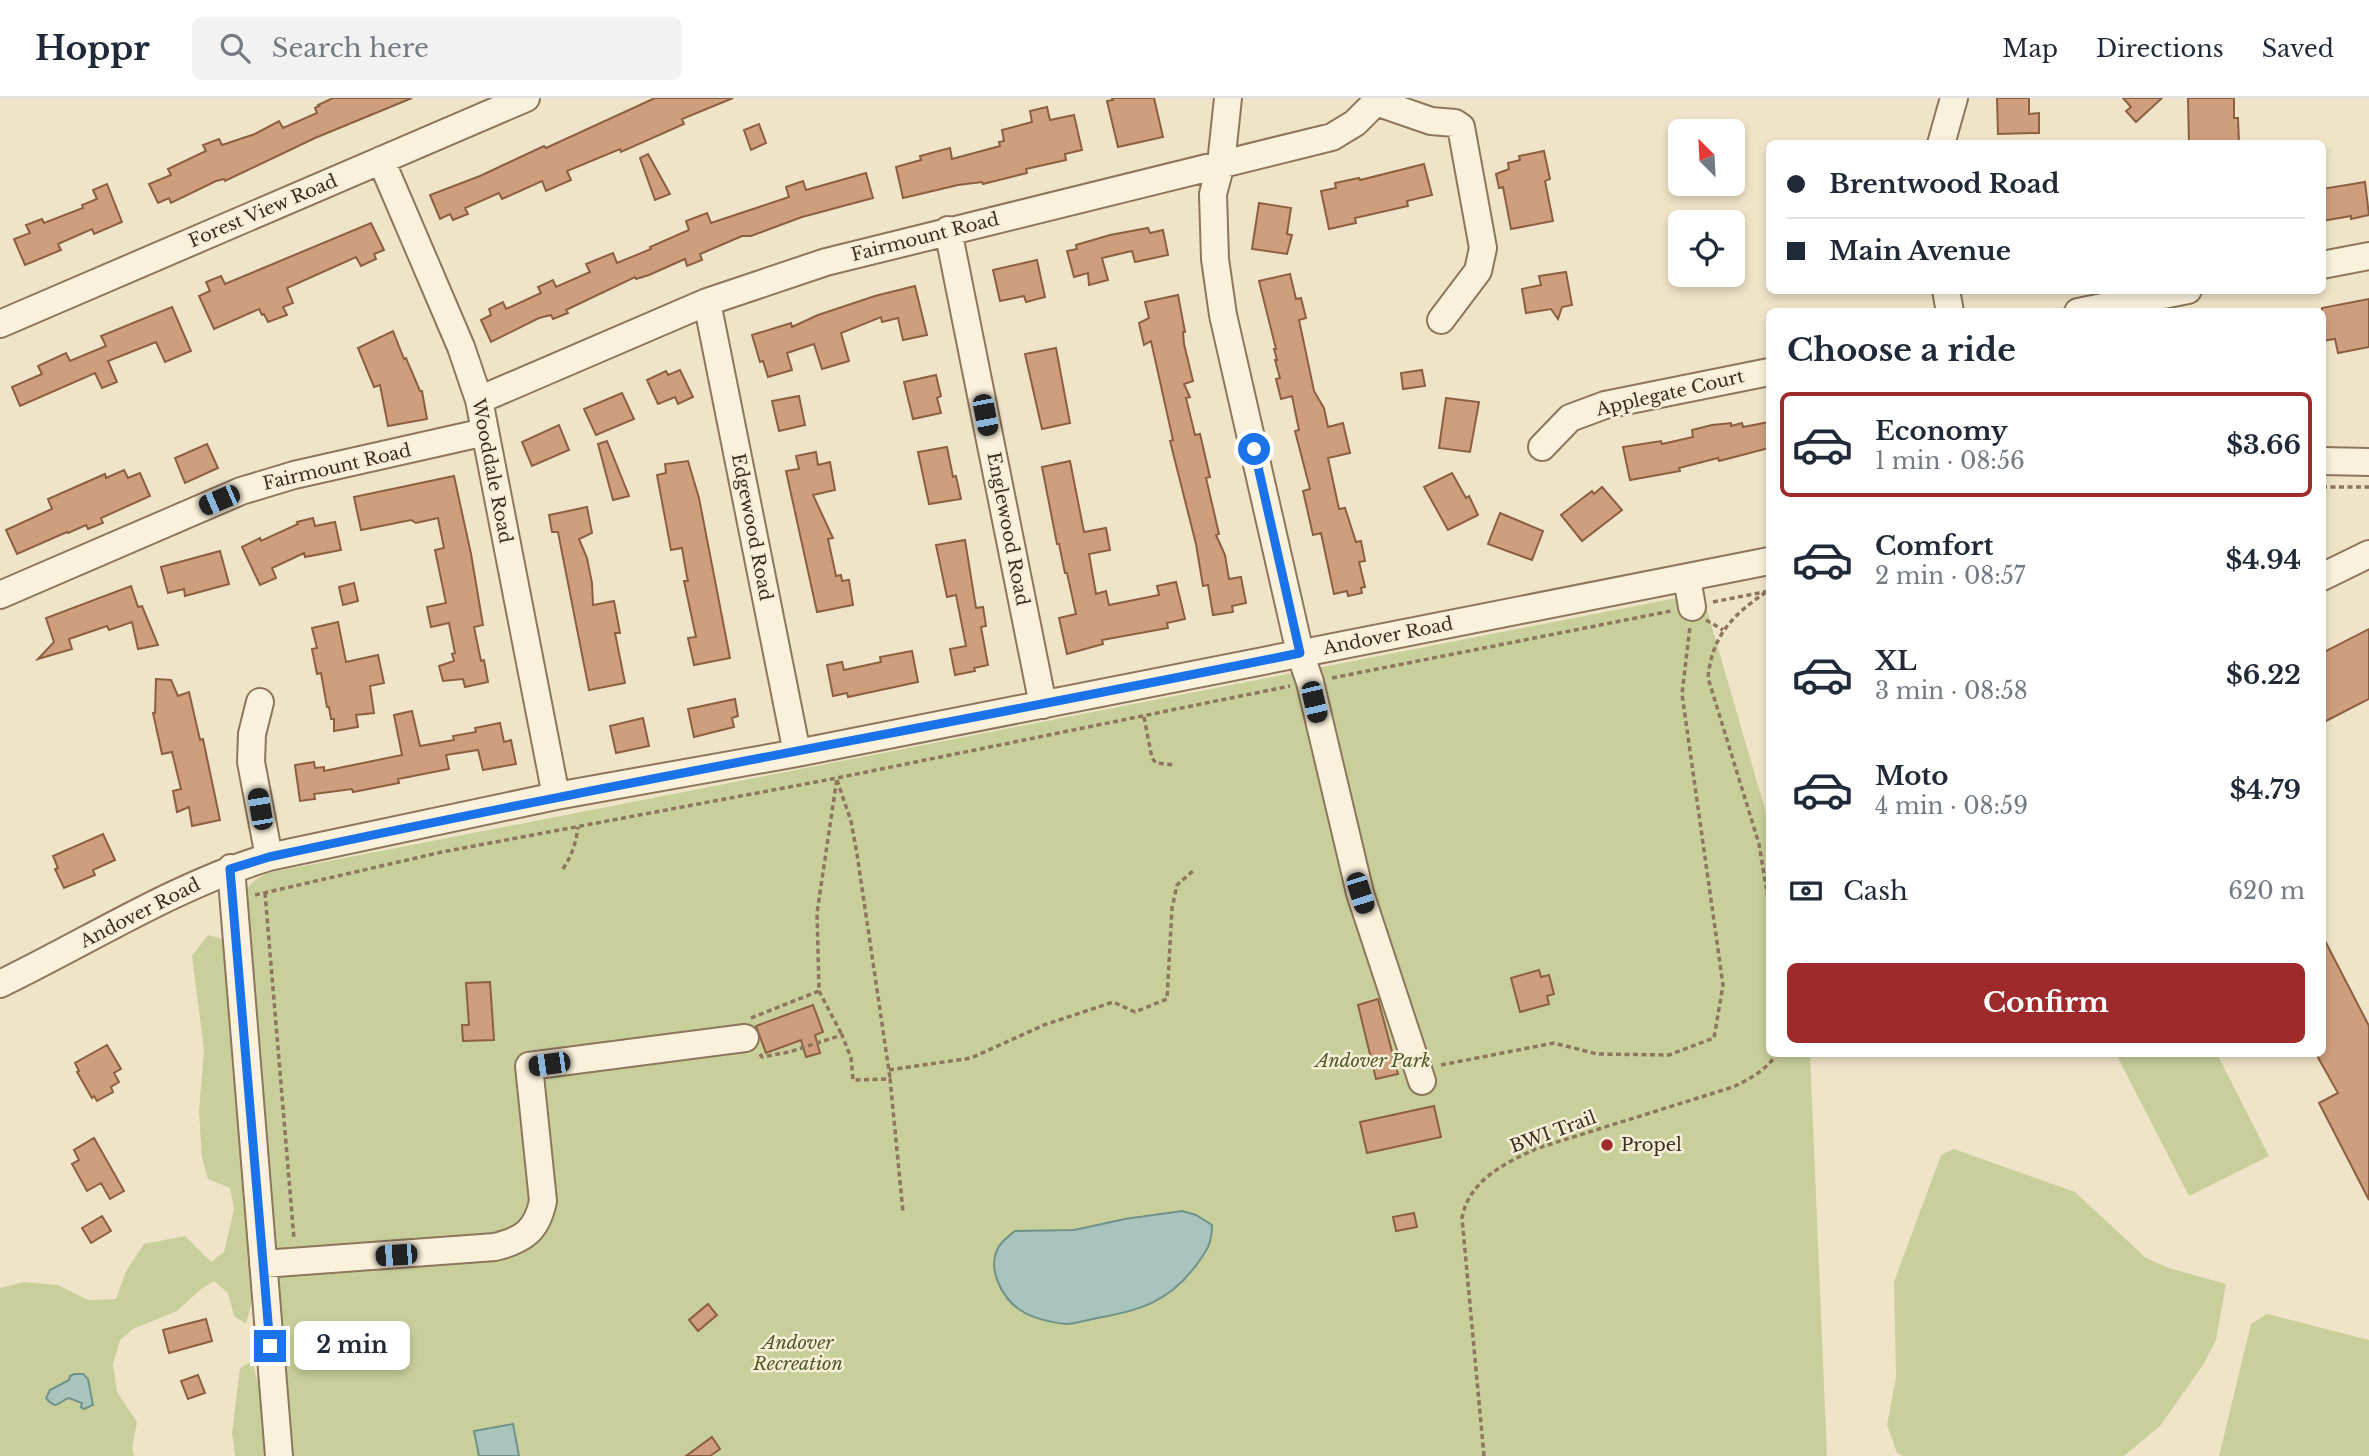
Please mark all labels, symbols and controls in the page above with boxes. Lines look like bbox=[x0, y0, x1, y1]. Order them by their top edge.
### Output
search box bbox=[192, 17, 682, 80]
text: Hoppr bbox=[35, 28, 150, 69]
icon: search bbox=[216, 29, 254, 67]
text: Search here bbox=[272, 32, 429, 64]
text: Map bbox=[2002, 34, 2058, 63]
text: Directions bbox=[2096, 34, 2224, 63]
text: Saved bbox=[2262, 34, 2334, 63]
north arrow bbox=[1668, 119, 1745, 196]
map controls bbox=[1668, 119, 1745, 287]
text: Brentwood Road bbox=[1829, 168, 2060, 200]
street label: Forest View Road bbox=[185, 170, 341, 252]
street label: Fairmount Road bbox=[849, 208, 1001, 266]
button: locate bbox=[1668, 210, 1745, 287]
text: Main Avenue bbox=[1829, 235, 2011, 267]
text: Choose a ride bbox=[1787, 330, 2016, 370]
street label: Applegate Court bbox=[1593, 365, 1746, 421]
car bbox=[971, 392, 1000, 438]
street label: Wooddale Road bbox=[467, 396, 517, 545]
icon: car bbox=[1791, 413, 1854, 476]
text: Economy bbox=[1875, 415, 2008, 447]
text: $3.66 bbox=[2226, 429, 2301, 461]
route start bbox=[1238, 433, 1270, 465]
street label: Fairmount Road bbox=[261, 439, 413, 495]
text: 1 min · 08:56 bbox=[1875, 447, 2025, 475]
street label: Englewood Road bbox=[982, 450, 1034, 608]
street label: Edgewood Road bbox=[727, 451, 777, 603]
car bbox=[196, 482, 243, 518]
icon: car bbox=[1791, 528, 1854, 591]
text: Comfort bbox=[1875, 530, 1993, 562]
text: $4.94 bbox=[2225, 544, 2301, 576]
text: 2 min · 08:57 bbox=[1875, 562, 2025, 590]
street label: Andover Road bbox=[1320, 613, 1455, 660]
icon: car bbox=[1791, 643, 1854, 706]
text: XL bbox=[1875, 645, 1917, 677]
text: $6.22 bbox=[2226, 659, 2301, 691]
text: 3 min · 08:58 bbox=[1875, 677, 2028, 705]
car bbox=[1300, 679, 1329, 725]
icon: car bbox=[1791, 758, 1854, 821]
text: Moto bbox=[1875, 760, 1948, 792]
text: $4.79 bbox=[2230, 774, 2301, 806]
car bbox=[247, 786, 274, 832]
text: 4 min · 08:59 bbox=[1875, 792, 2028, 820]
car bbox=[1344, 870, 1377, 916]
icon: cash bbox=[1787, 872, 1825, 910]
street label: Andover Road bbox=[75, 873, 204, 953]
text: Cash bbox=[1843, 875, 1908, 907]
text: 620 m bbox=[2228, 877, 2305, 905]
button: Confirm bbox=[1787, 963, 2305, 1043]
park label: Andover Park bbox=[1313, 1050, 1431, 1072]
car bbox=[527, 1051, 572, 1077]
street label: BWI Trail bbox=[1507, 1106, 1599, 1158]
place label: Propel bbox=[1621, 1134, 1682, 1156]
marker: Propel bbox=[1599, 1137, 1615, 1153]
car bbox=[375, 1243, 418, 1267]
callout: 2 min bbox=[294, 1322, 410, 1370]
route end bbox=[254, 1330, 286, 1362]
text: 2 min bbox=[316, 1331, 388, 1359]
park label: Andover Recreation bbox=[752, 1332, 843, 1375]

